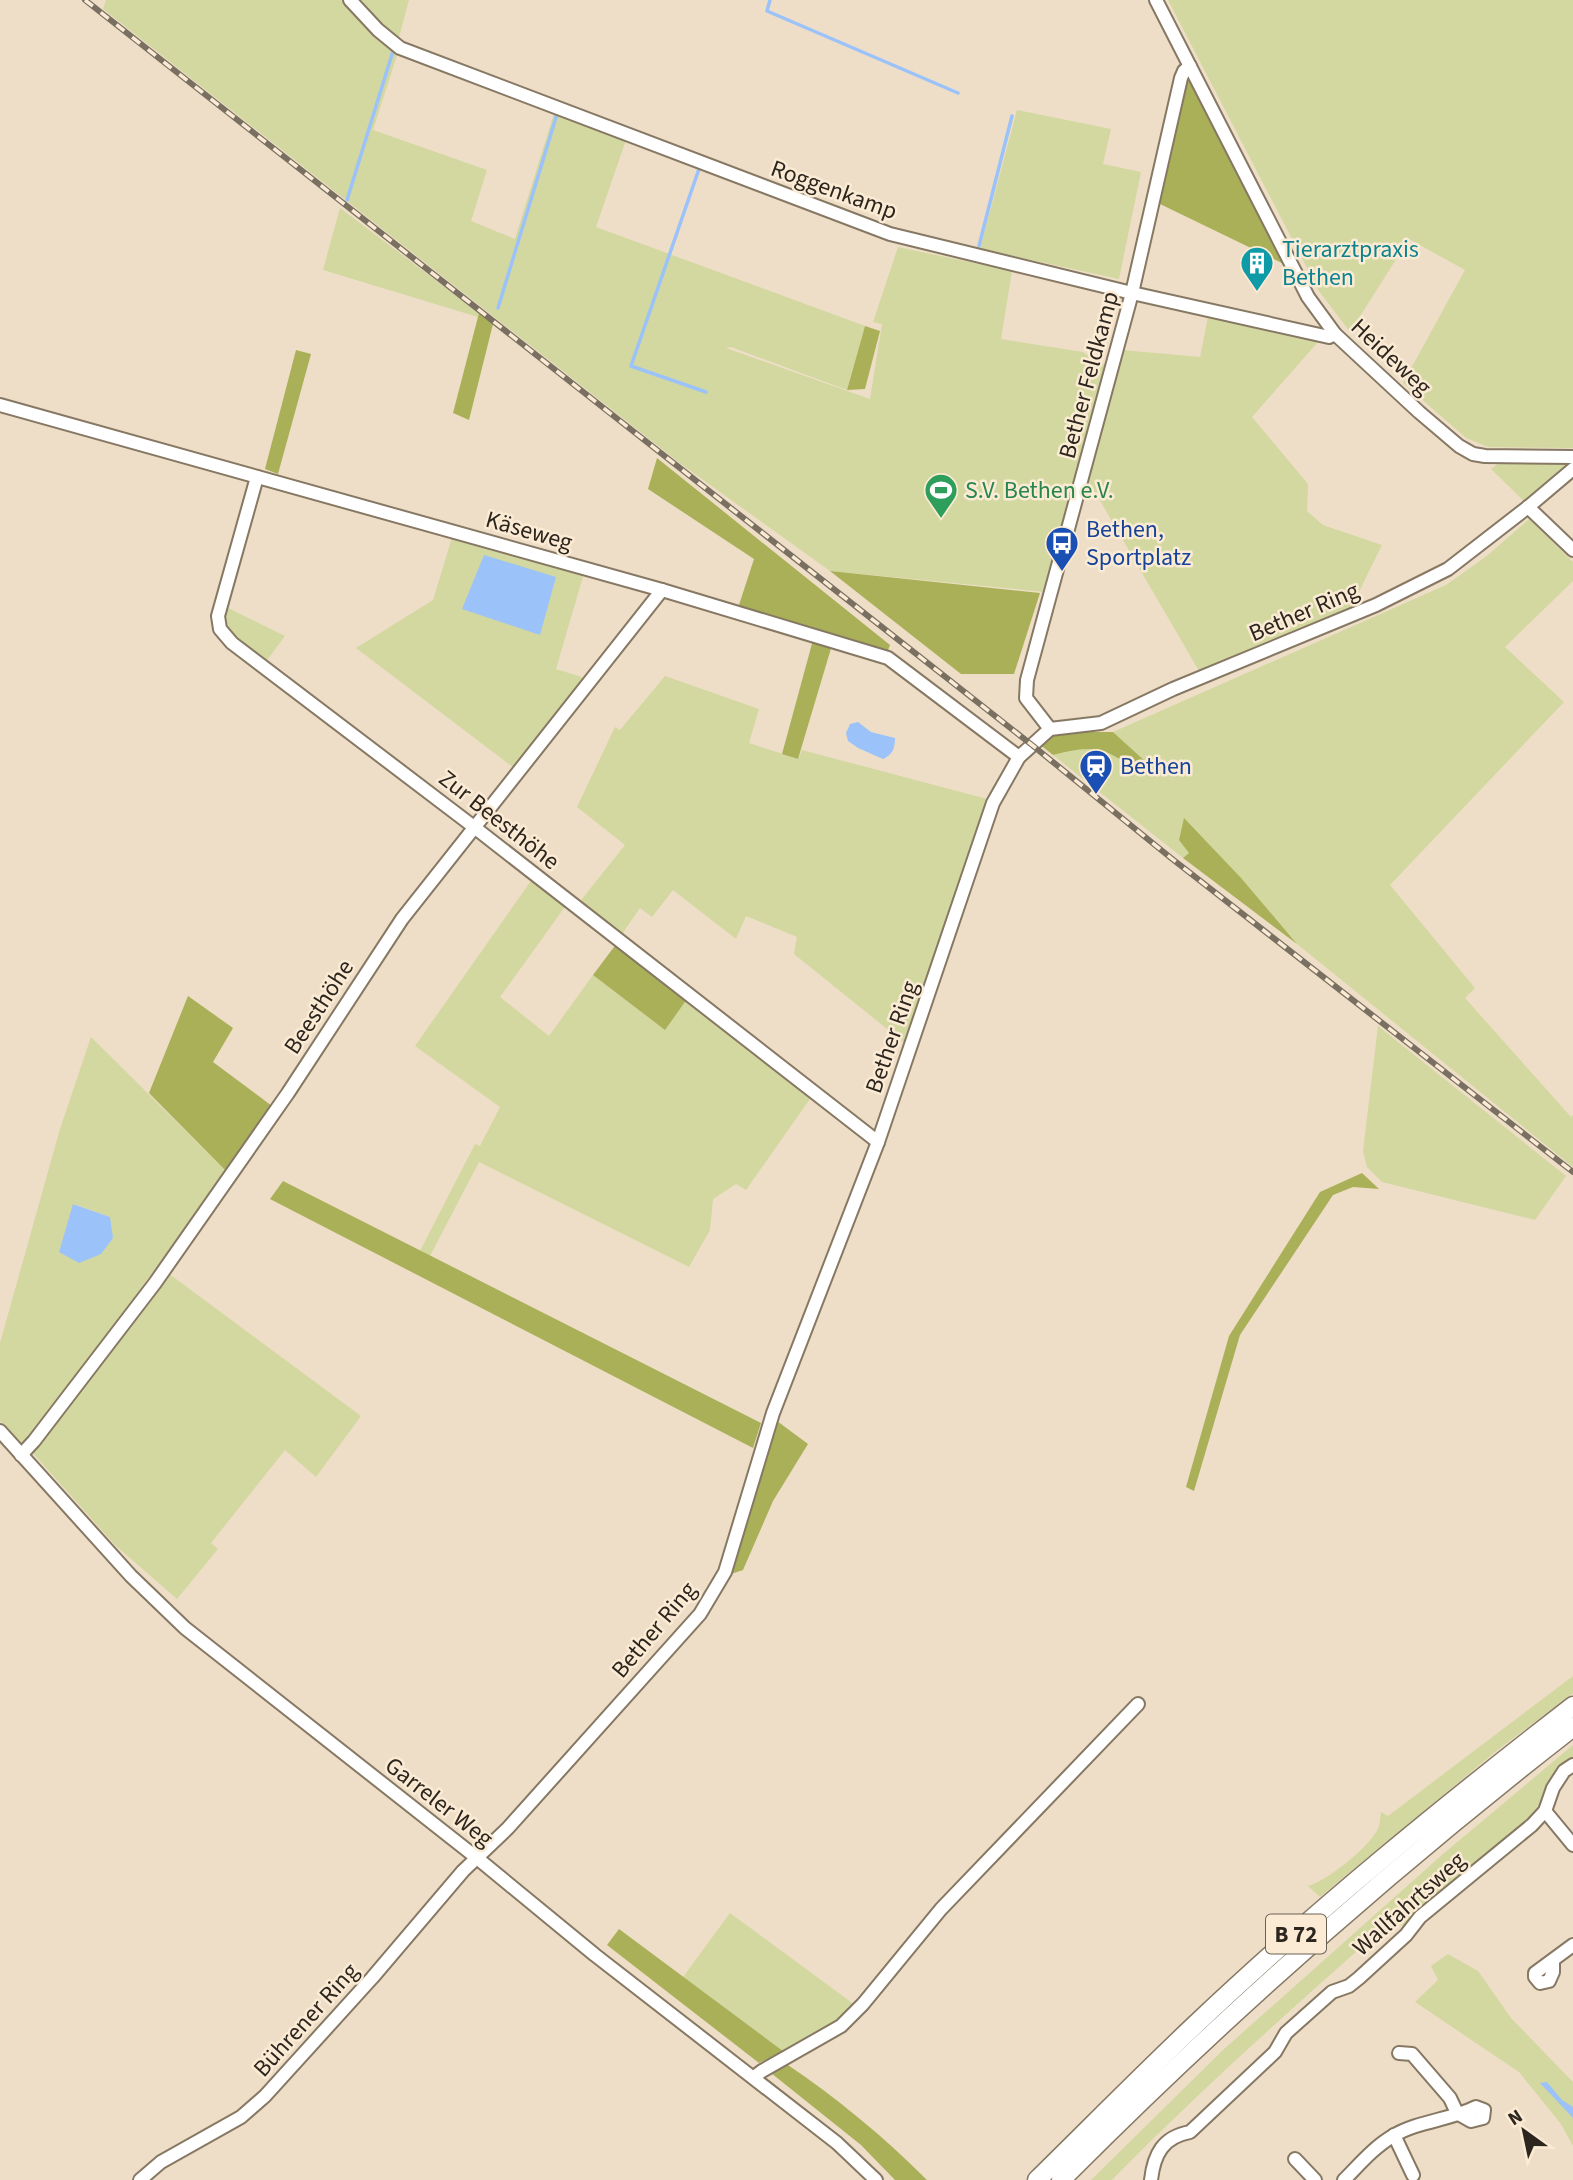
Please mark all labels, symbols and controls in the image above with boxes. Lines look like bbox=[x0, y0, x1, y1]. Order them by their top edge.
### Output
street label: Roggenkamp bbox=[766, 151, 902, 229]
place label: Tierarztpraxis Bethen bbox=[1282, 232, 1419, 295]
building icon: Tierarztpraxis Bethen bbox=[1238, 244, 1276, 293]
street label: Bether Feldkamp bbox=[1050, 287, 1128, 463]
street label: Heideweg bbox=[1343, 310, 1439, 404]
sports icon: S.V. Bethen e.V. bbox=[922, 471, 960, 520]
place label: S.V. Bethen e.V. bbox=[965, 473, 1114, 508]
street label: Käseweg bbox=[481, 502, 577, 560]
place label: Bethen, Sportplatz bbox=[1086, 512, 1191, 575]
bus stop icon: Bethen, Sportplatz bbox=[1043, 524, 1081, 573]
street label: Bether Ring bbox=[1243, 573, 1365, 651]
station icon: Bethen bbox=[1077, 747, 1115, 796]
place label: Bethen bbox=[1120, 749, 1192, 784]
street label: Zur Beesthöhe bbox=[431, 762, 567, 878]
street label: Beesthöhe bbox=[275, 953, 363, 1061]
street label: Bether Ring bbox=[856, 976, 928, 1098]
street label: Bether Ring bbox=[603, 1574, 705, 1686]
street label: Garreler Weg bbox=[377, 1748, 501, 1856]
street label: Wallfahrtsweg bbox=[1345, 1844, 1473, 1964]
road number: B 72 bbox=[1266, 1914, 1326, 1954]
street label: Bührener Ring bbox=[245, 1955, 367, 2085]
north arrow bbox=[1489, 2096, 1559, 2166]
text: N bbox=[1503, 2103, 1528, 2133]

